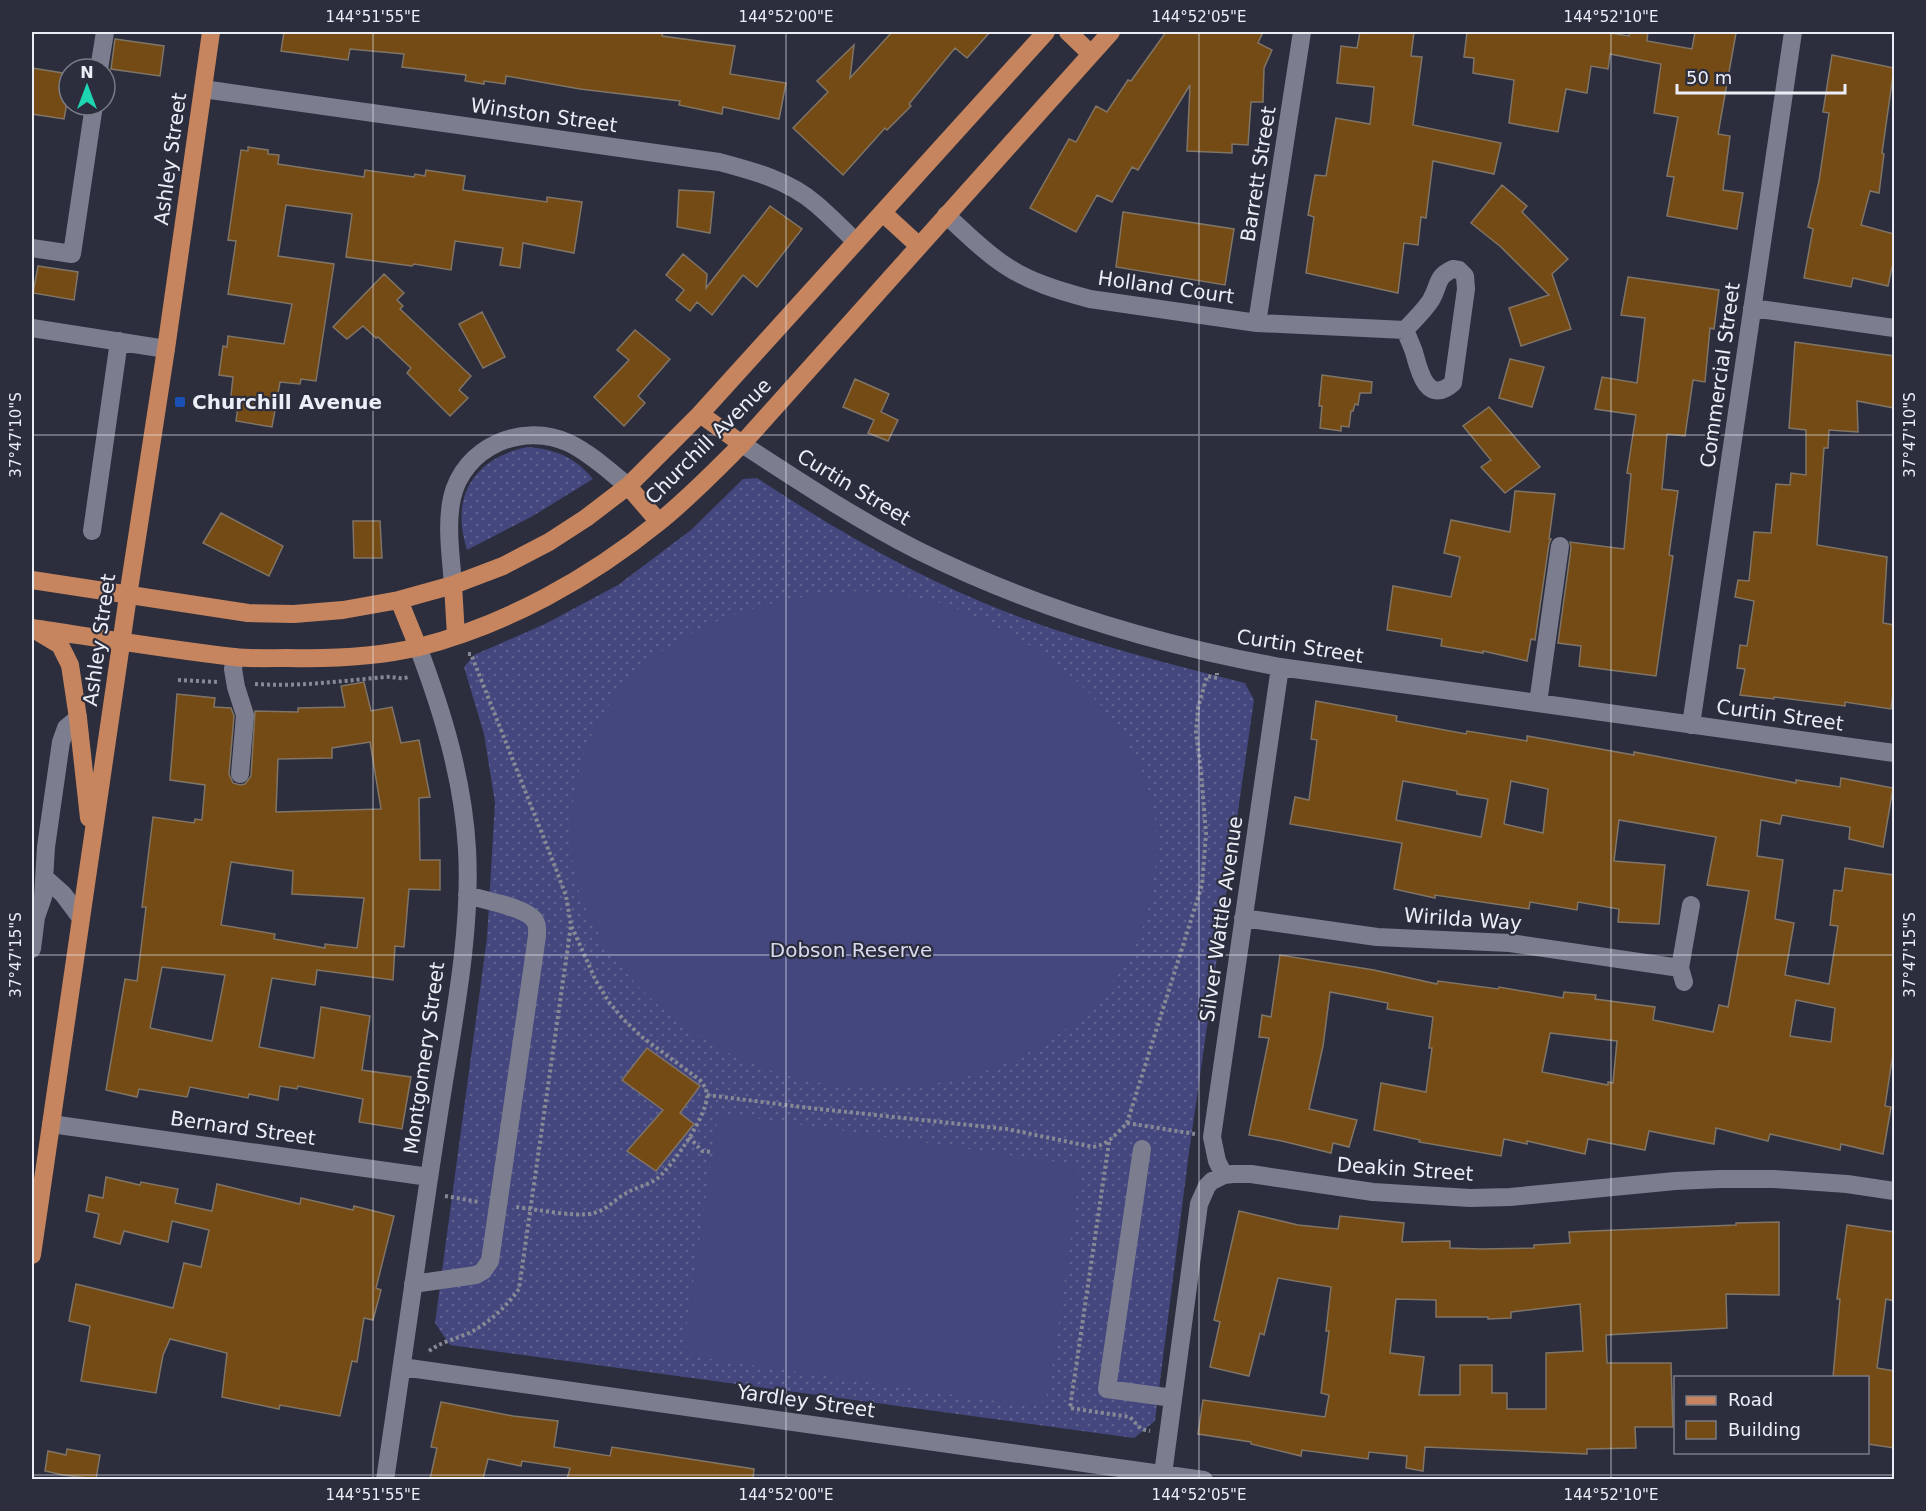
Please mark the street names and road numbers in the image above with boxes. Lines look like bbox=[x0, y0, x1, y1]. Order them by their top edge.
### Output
street label: Ashley Street bbox=[149, 91, 191, 227]
street label: Winston Street bbox=[469, 93, 619, 137]
street label: Barrett Street bbox=[1235, 104, 1281, 243]
street label: Holland Court bbox=[1096, 266, 1236, 308]
street label: Commercial Street bbox=[1695, 281, 1745, 469]
street label: Churchill Avenue bbox=[640, 373, 776, 509]
street label: Curtin Street bbox=[793, 444, 915, 530]
street label: Ashley Street bbox=[78, 572, 120, 708]
street label: Curtin Street bbox=[1235, 624, 1365, 668]
street label: Curtin Street bbox=[1715, 694, 1845, 736]
street label: Silver Wattle Avenue bbox=[1195, 815, 1247, 1023]
street label: Wirilda Way bbox=[1403, 903, 1523, 935]
street label: Montgomery Street bbox=[399, 960, 449, 1156]
street label: Bernard Street bbox=[169, 1106, 317, 1150]
street label: Deakin Street bbox=[1336, 1152, 1474, 1186]
street label: Yardley Street bbox=[734, 1379, 877, 1423]

